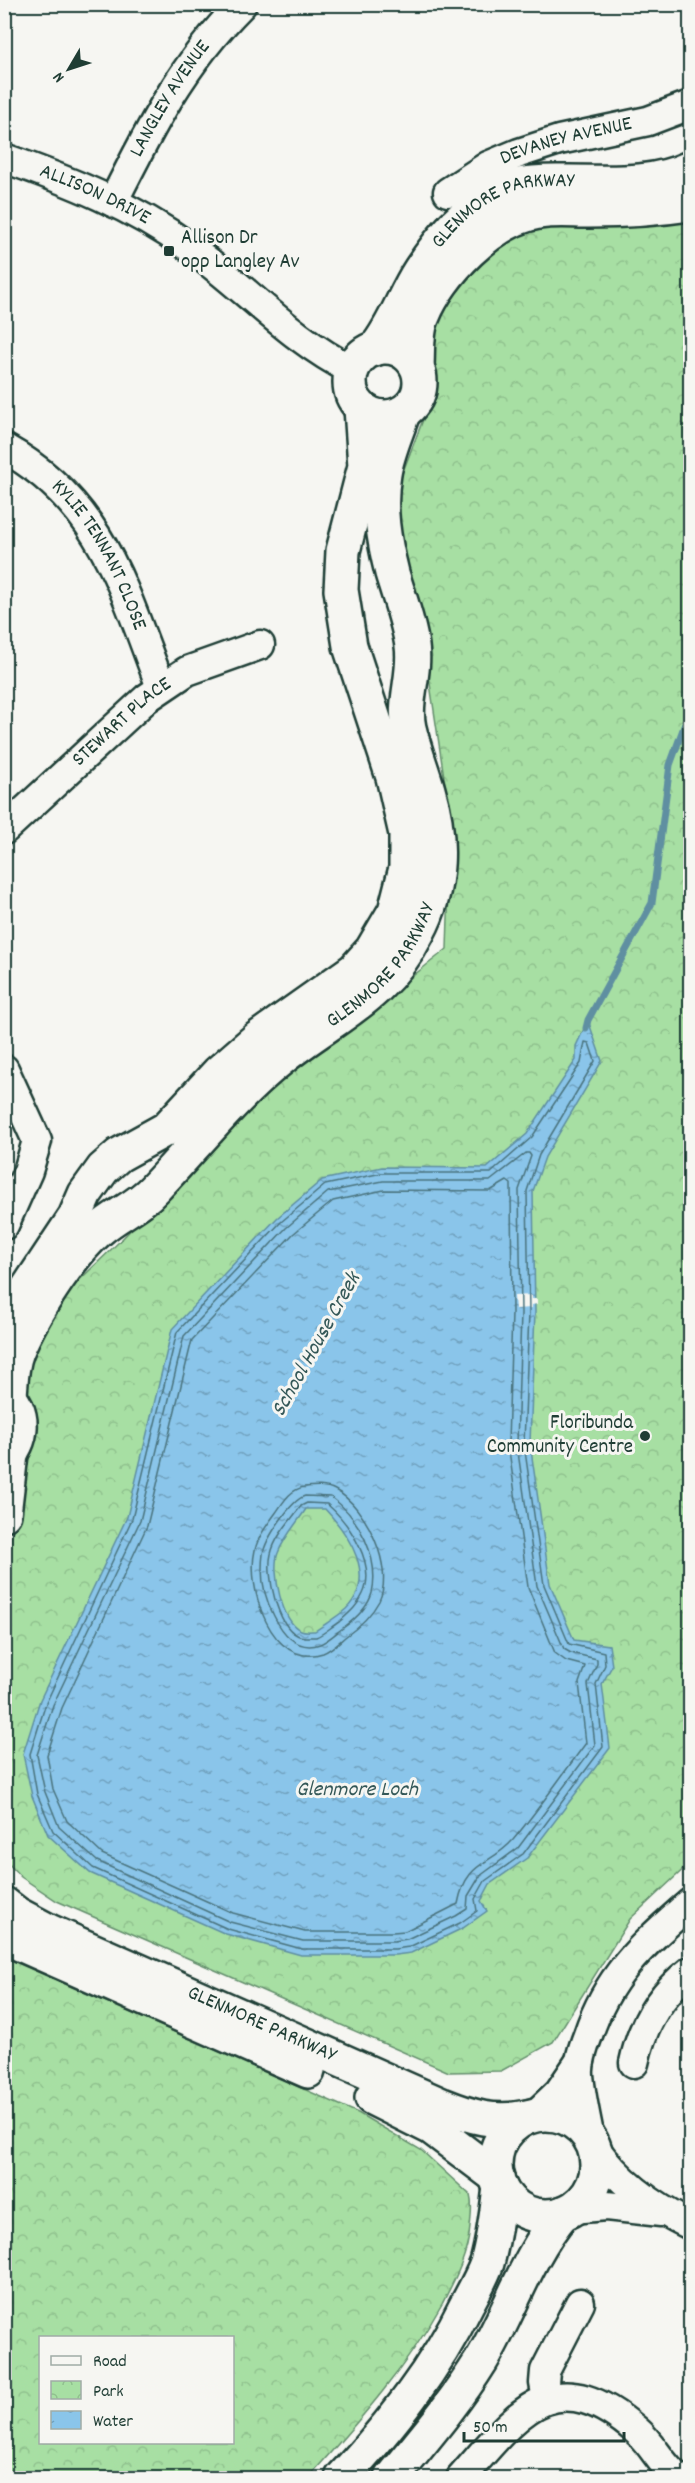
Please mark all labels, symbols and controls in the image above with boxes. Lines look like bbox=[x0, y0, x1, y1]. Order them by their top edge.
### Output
street label: LANGLEY AVENUE bbox=[123, 34, 219, 163]
north arrow bbox=[39, 39, 99, 99]
text: N bbox=[48, 66, 71, 87]
street label: DEVANEY AVENUE bbox=[496, 110, 635, 174]
street label: ALLISON DRIVE bbox=[35, 157, 156, 234]
street label: GLENMORE PARKWAY bbox=[425, 167, 576, 256]
place label: Allison Dr opp Langley Av bbox=[181, 224, 300, 278]
marker: Allison Dr opp Langley Av bbox=[162, 244, 176, 258]
street label: KYLIE TENNANT CLOSE bbox=[44, 473, 154, 635]
street label: STEWART PLACE bbox=[66, 670, 178, 774]
street label: GLENMORE PARKWAY bbox=[321, 898, 445, 1037]
water label: School House Creek bbox=[265, 1266, 370, 1423]
place label: Floribunda Community Centre bbox=[487, 1409, 634, 1463]
marker: Floribunda Community Centre bbox=[638, 1429, 652, 1443]
water label: Glenmore Loch bbox=[296, 1775, 419, 1806]
street label: GLENMORE PARKWAY bbox=[182, 1979, 342, 2072]
legend bbox=[39, 2336, 234, 2444]
text: Road bbox=[93, 2350, 127, 2375]
text: Park bbox=[93, 2380, 124, 2405]
scale bar bbox=[464, 2405, 624, 2443]
text: Water bbox=[93, 2410, 133, 2435]
text: 50 m bbox=[473, 2416, 508, 2441]

